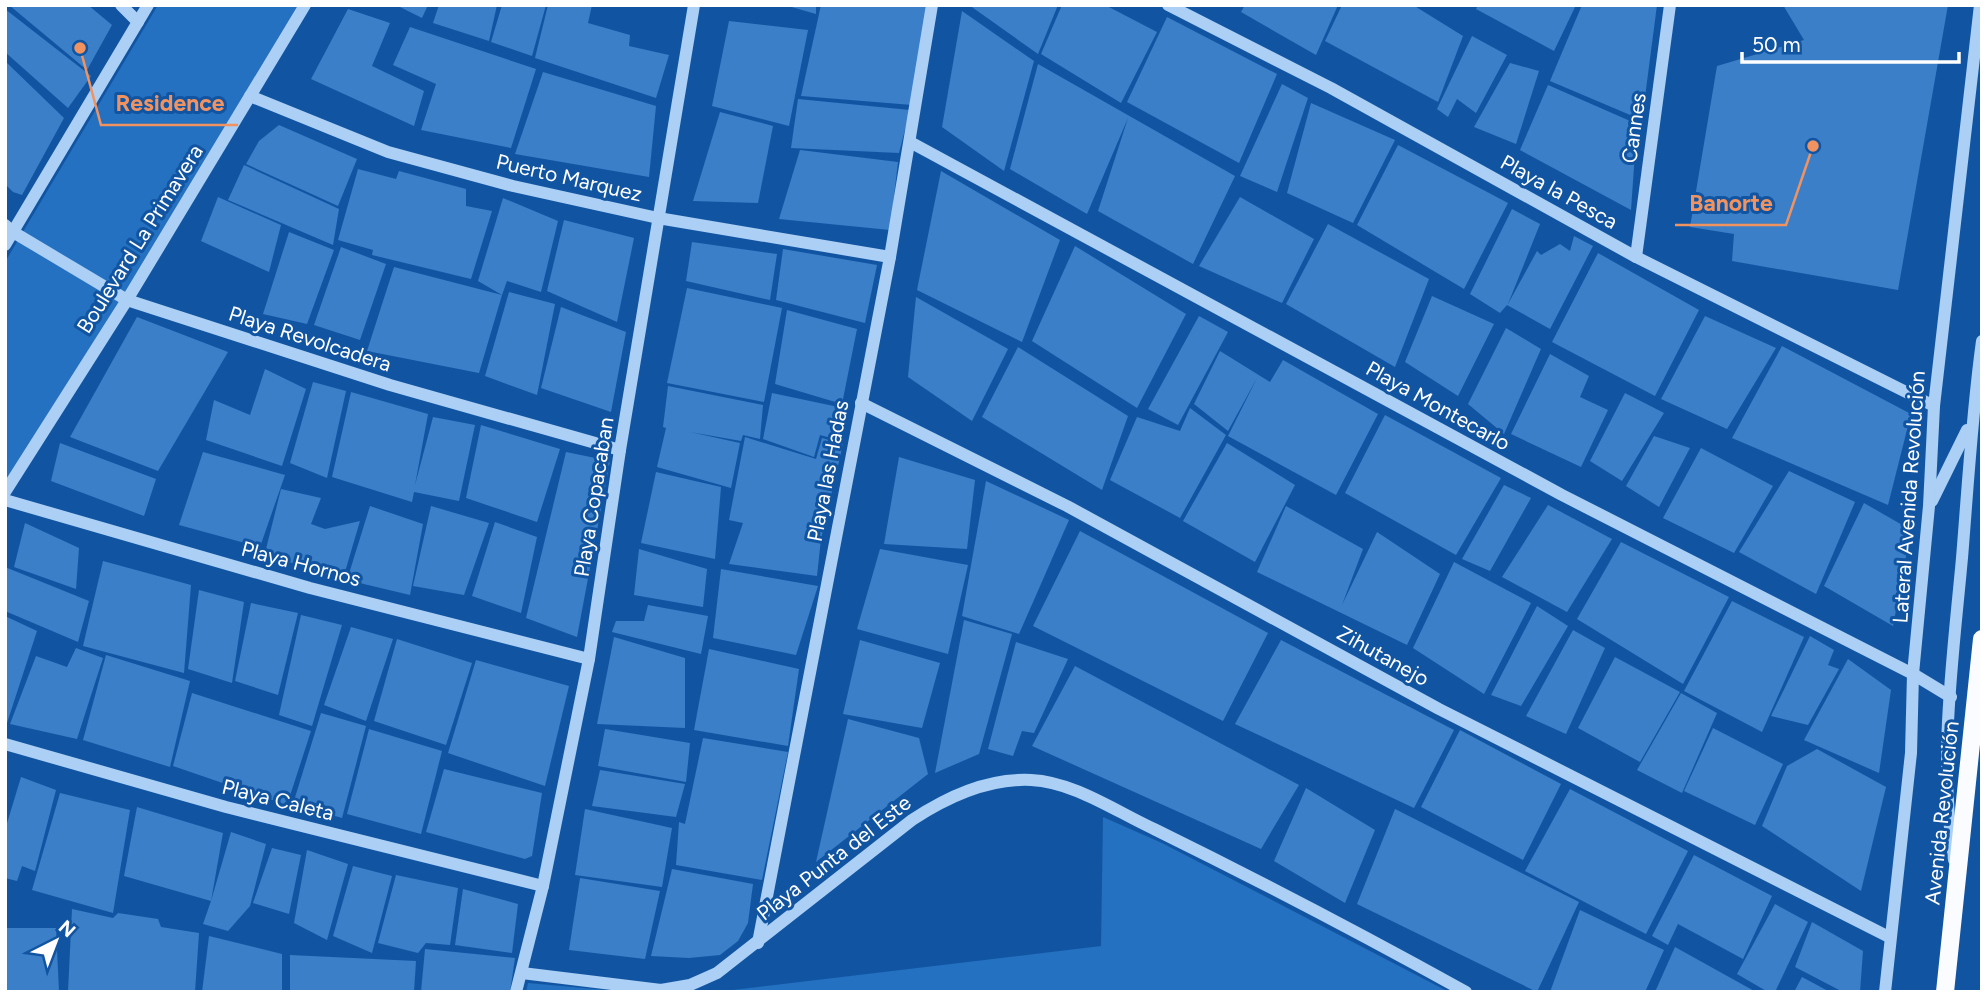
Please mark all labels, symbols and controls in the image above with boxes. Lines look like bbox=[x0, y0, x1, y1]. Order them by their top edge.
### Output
scale bar bbox=[1742, 21, 1959, 65]
text: 50 m bbox=[1752, 32, 1801, 57]
callout: Residence bbox=[101, 81, 238, 125]
text: Residence bbox=[115, 89, 225, 117]
street label: Cannes bbox=[1616, 91, 1651, 165]
street label: Boulevard La Primavera bbox=[71, 140, 208, 338]
street label: Puerto Marquez bbox=[494, 149, 644, 206]
street label: Playa la Pesca bbox=[1496, 149, 1622, 234]
callout: Banorte bbox=[1675, 181, 1786, 225]
text: Banorte bbox=[1689, 189, 1773, 217]
street label: Playa Revolcadera bbox=[226, 300, 395, 377]
street label: Playa Montecarlo bbox=[1362, 356, 1515, 456]
street label: Lateral Avenida Revolución bbox=[1887, 370, 1930, 624]
street label: Playa las Hadas bbox=[802, 398, 853, 544]
street label: Playa Copacaban bbox=[569, 415, 618, 579]
street label: Playa Hornos bbox=[239, 536, 364, 591]
street label: Zihutanejo bbox=[1333, 620, 1434, 691]
street label: Avenida Revolución bbox=[1919, 720, 1964, 906]
street label: Playa Caleta bbox=[220, 774, 337, 826]
street label: Playa Punta del Este bbox=[752, 790, 916, 925]
north arrow bbox=[21, 906, 91, 976]
text: N bbox=[54, 915, 80, 942]

